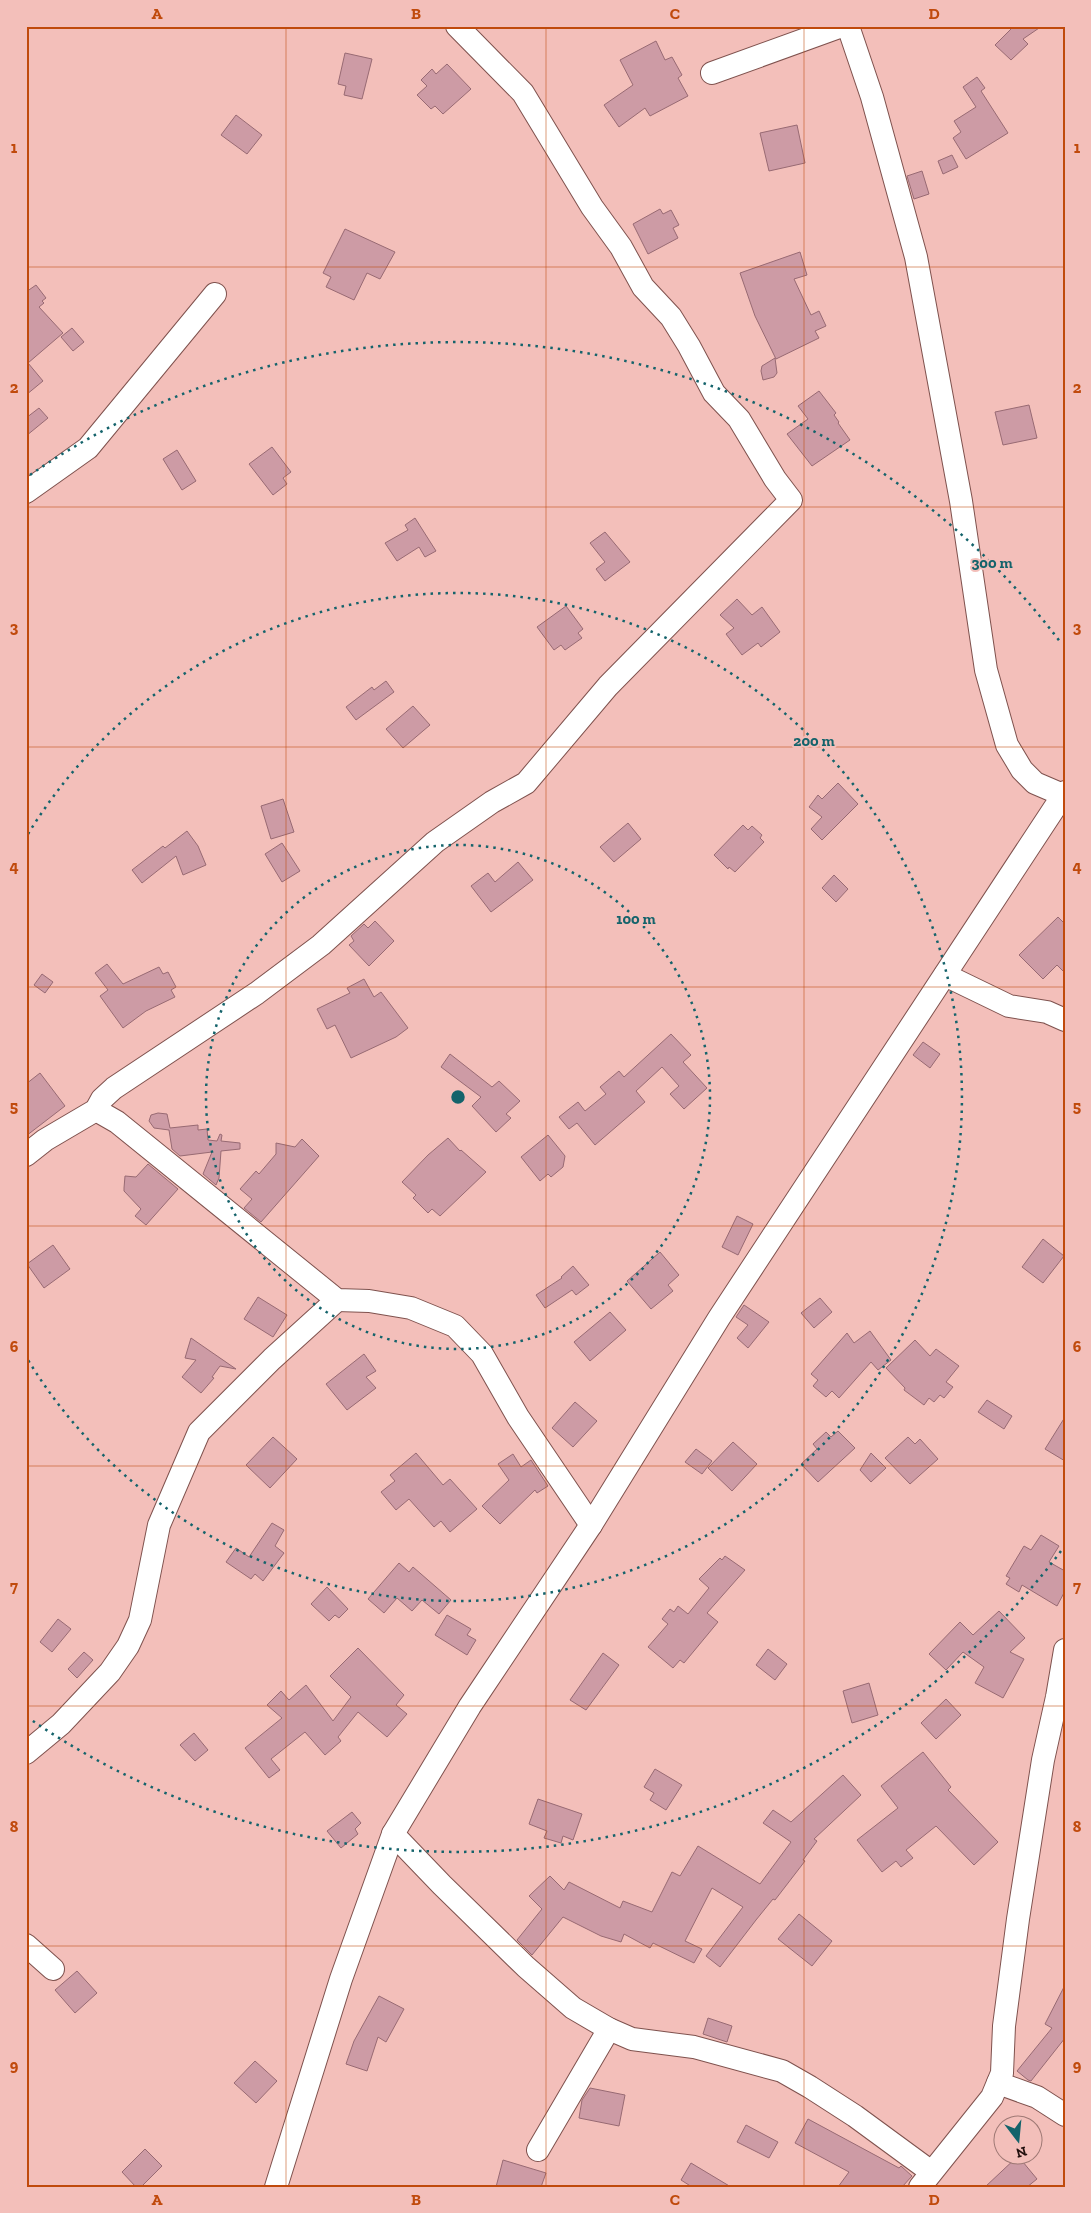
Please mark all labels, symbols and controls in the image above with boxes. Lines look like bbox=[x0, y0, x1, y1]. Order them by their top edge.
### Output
text: A bbox=[152, 4, 163, 23]
text: B bbox=[411, 4, 421, 23]
text: C bbox=[670, 4, 680, 23]
text: D bbox=[928, 4, 940, 23]
text: 1 bbox=[11, 138, 18, 157]
text: 1 bbox=[1074, 138, 1081, 157]
text: 2 bbox=[10, 378, 19, 397]
text: 2 bbox=[1073, 378, 1082, 397]
text: 300 m bbox=[971, 554, 1013, 572]
text: 3 bbox=[10, 618, 19, 637]
text: 3 bbox=[1073, 618, 1082, 637]
text: 200 m bbox=[793, 732, 835, 750]
text: 4 bbox=[9, 857, 19, 876]
text: 4 bbox=[1072, 857, 1082, 876]
text: 100 m bbox=[616, 910, 656, 928]
centre of rings bbox=[449, 1088, 467, 1106]
text: 5 bbox=[10, 1097, 18, 1116]
text: 5 bbox=[1073, 1097, 1081, 1116]
text: 6 bbox=[10, 1337, 19, 1356]
text: 6 bbox=[1073, 1337, 1082, 1356]
text: 7 bbox=[10, 1577, 18, 1596]
text: 7 bbox=[1073, 1577, 1081, 1596]
text: 8 bbox=[10, 1817, 19, 1836]
text: 8 bbox=[1073, 1817, 1082, 1836]
text: 9 bbox=[10, 2056, 19, 2075]
text: 9 bbox=[1073, 2056, 1082, 2075]
north arrow bbox=[994, 2116, 1044, 2166]
text: N bbox=[1014, 2142, 1029, 2162]
text: A bbox=[152, 2190, 163, 2209]
text: B bbox=[411, 2190, 421, 2209]
text: C bbox=[670, 2190, 680, 2209]
text: D bbox=[928, 2190, 940, 2209]

